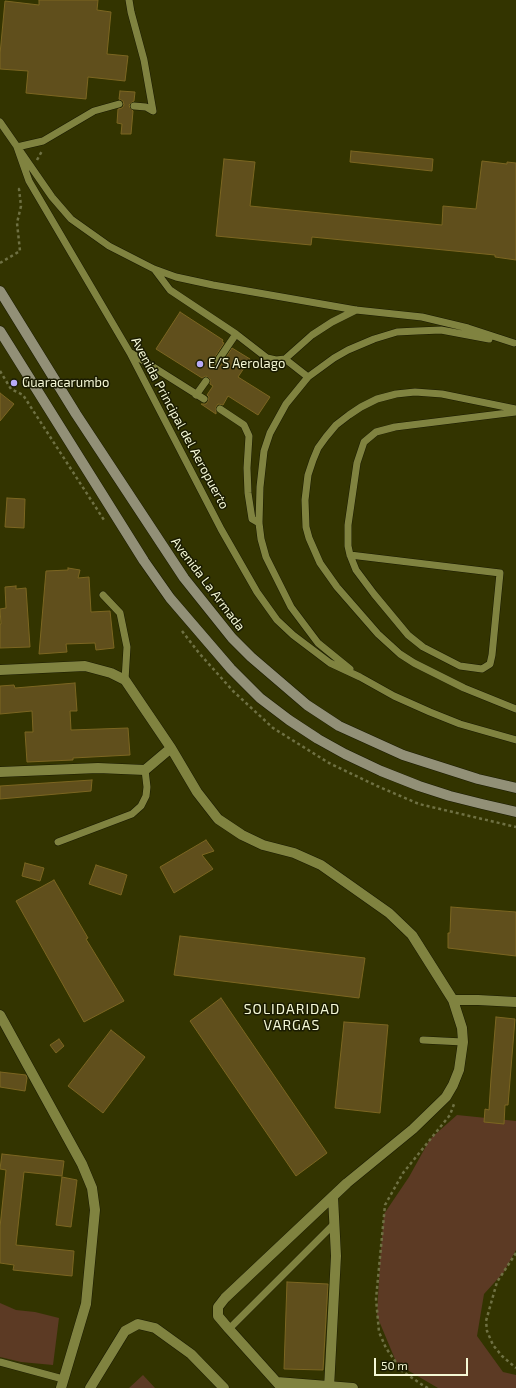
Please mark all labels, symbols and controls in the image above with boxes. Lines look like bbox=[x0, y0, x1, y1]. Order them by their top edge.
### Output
street label: Avenida Principal del Aeropuerto bbox=[128, 334, 232, 512]
place label: E/S Aerolago bbox=[208, 356, 285, 372]
marker: E/S Aerolago bbox=[195, 359, 205, 369]
place label: Guaracarumbo bbox=[22, 375, 109, 391]
marker: Guaracarumbo bbox=[9, 378, 19, 388]
street label: Avenida La Armada bbox=[168, 534, 248, 634]
district label: SOLIDARIDAD VARGAS bbox=[244, 1001, 340, 1034]
scale bar bbox=[376, 1350, 470, 1376]
text: 50 m bbox=[381, 1358, 408, 1372]

